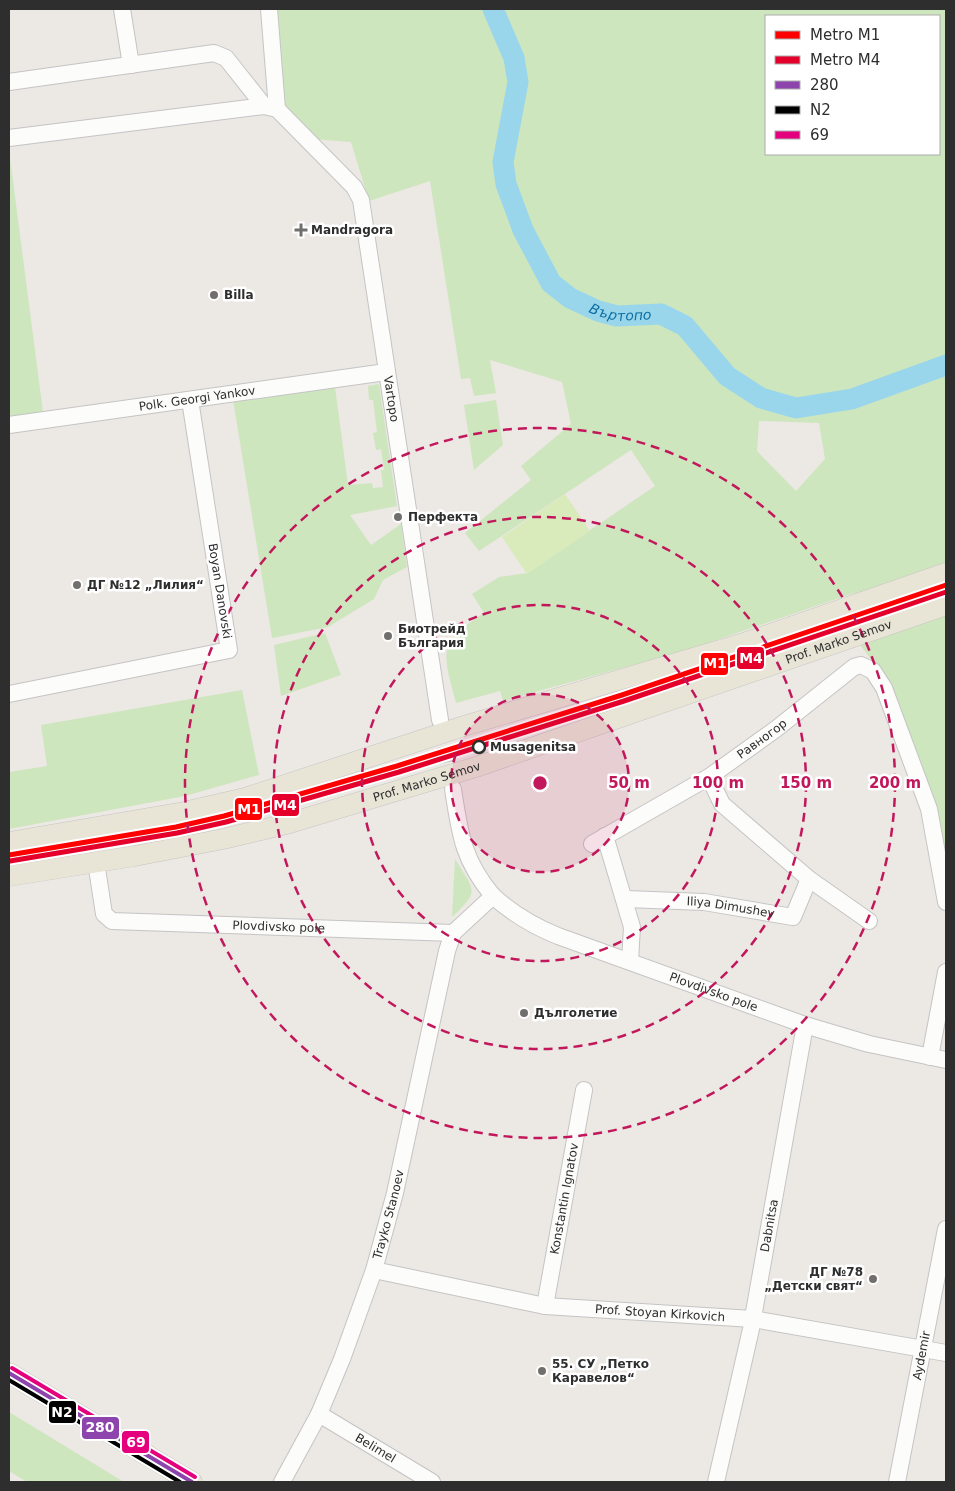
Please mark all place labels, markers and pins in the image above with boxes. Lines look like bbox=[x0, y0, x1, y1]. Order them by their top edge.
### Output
place label: Mandragora bbox=[311, 223, 393, 237]
marker: Mandragora bbox=[295, 224, 307, 236]
place label: Billa bbox=[224, 288, 254, 302]
marker: Billa bbox=[208, 289, 220, 301]
place label: Перфекта bbox=[408, 510, 478, 524]
marker: Перфекта bbox=[392, 511, 404, 523]
place label: ДГ №12 „Лилия“ bbox=[87, 578, 204, 592]
marker: ДГ №12 „Лилия“ bbox=[71, 579, 83, 591]
place label: Биотрейд България bbox=[398, 622, 466, 650]
marker: Биотрейд България bbox=[382, 630, 394, 642]
marker: Musagenitsa bbox=[472, 740, 486, 754]
place label: Musagenitsa bbox=[490, 740, 576, 754]
centre of rings bbox=[531, 774, 549, 792]
place label: Дълголетие bbox=[534, 1006, 617, 1020]
marker: Дълголетие bbox=[518, 1007, 530, 1019]
place label: ДГ №78 „Детски свят“ bbox=[764, 1265, 863, 1293]
marker: ДГ №78 „Детски свят“ bbox=[867, 1273, 879, 1285]
place label: 55. СУ „Петко Каравелов“ bbox=[552, 1357, 649, 1385]
marker: 55. СУ „Петко Каравелов“ bbox=[536, 1365, 548, 1377]

